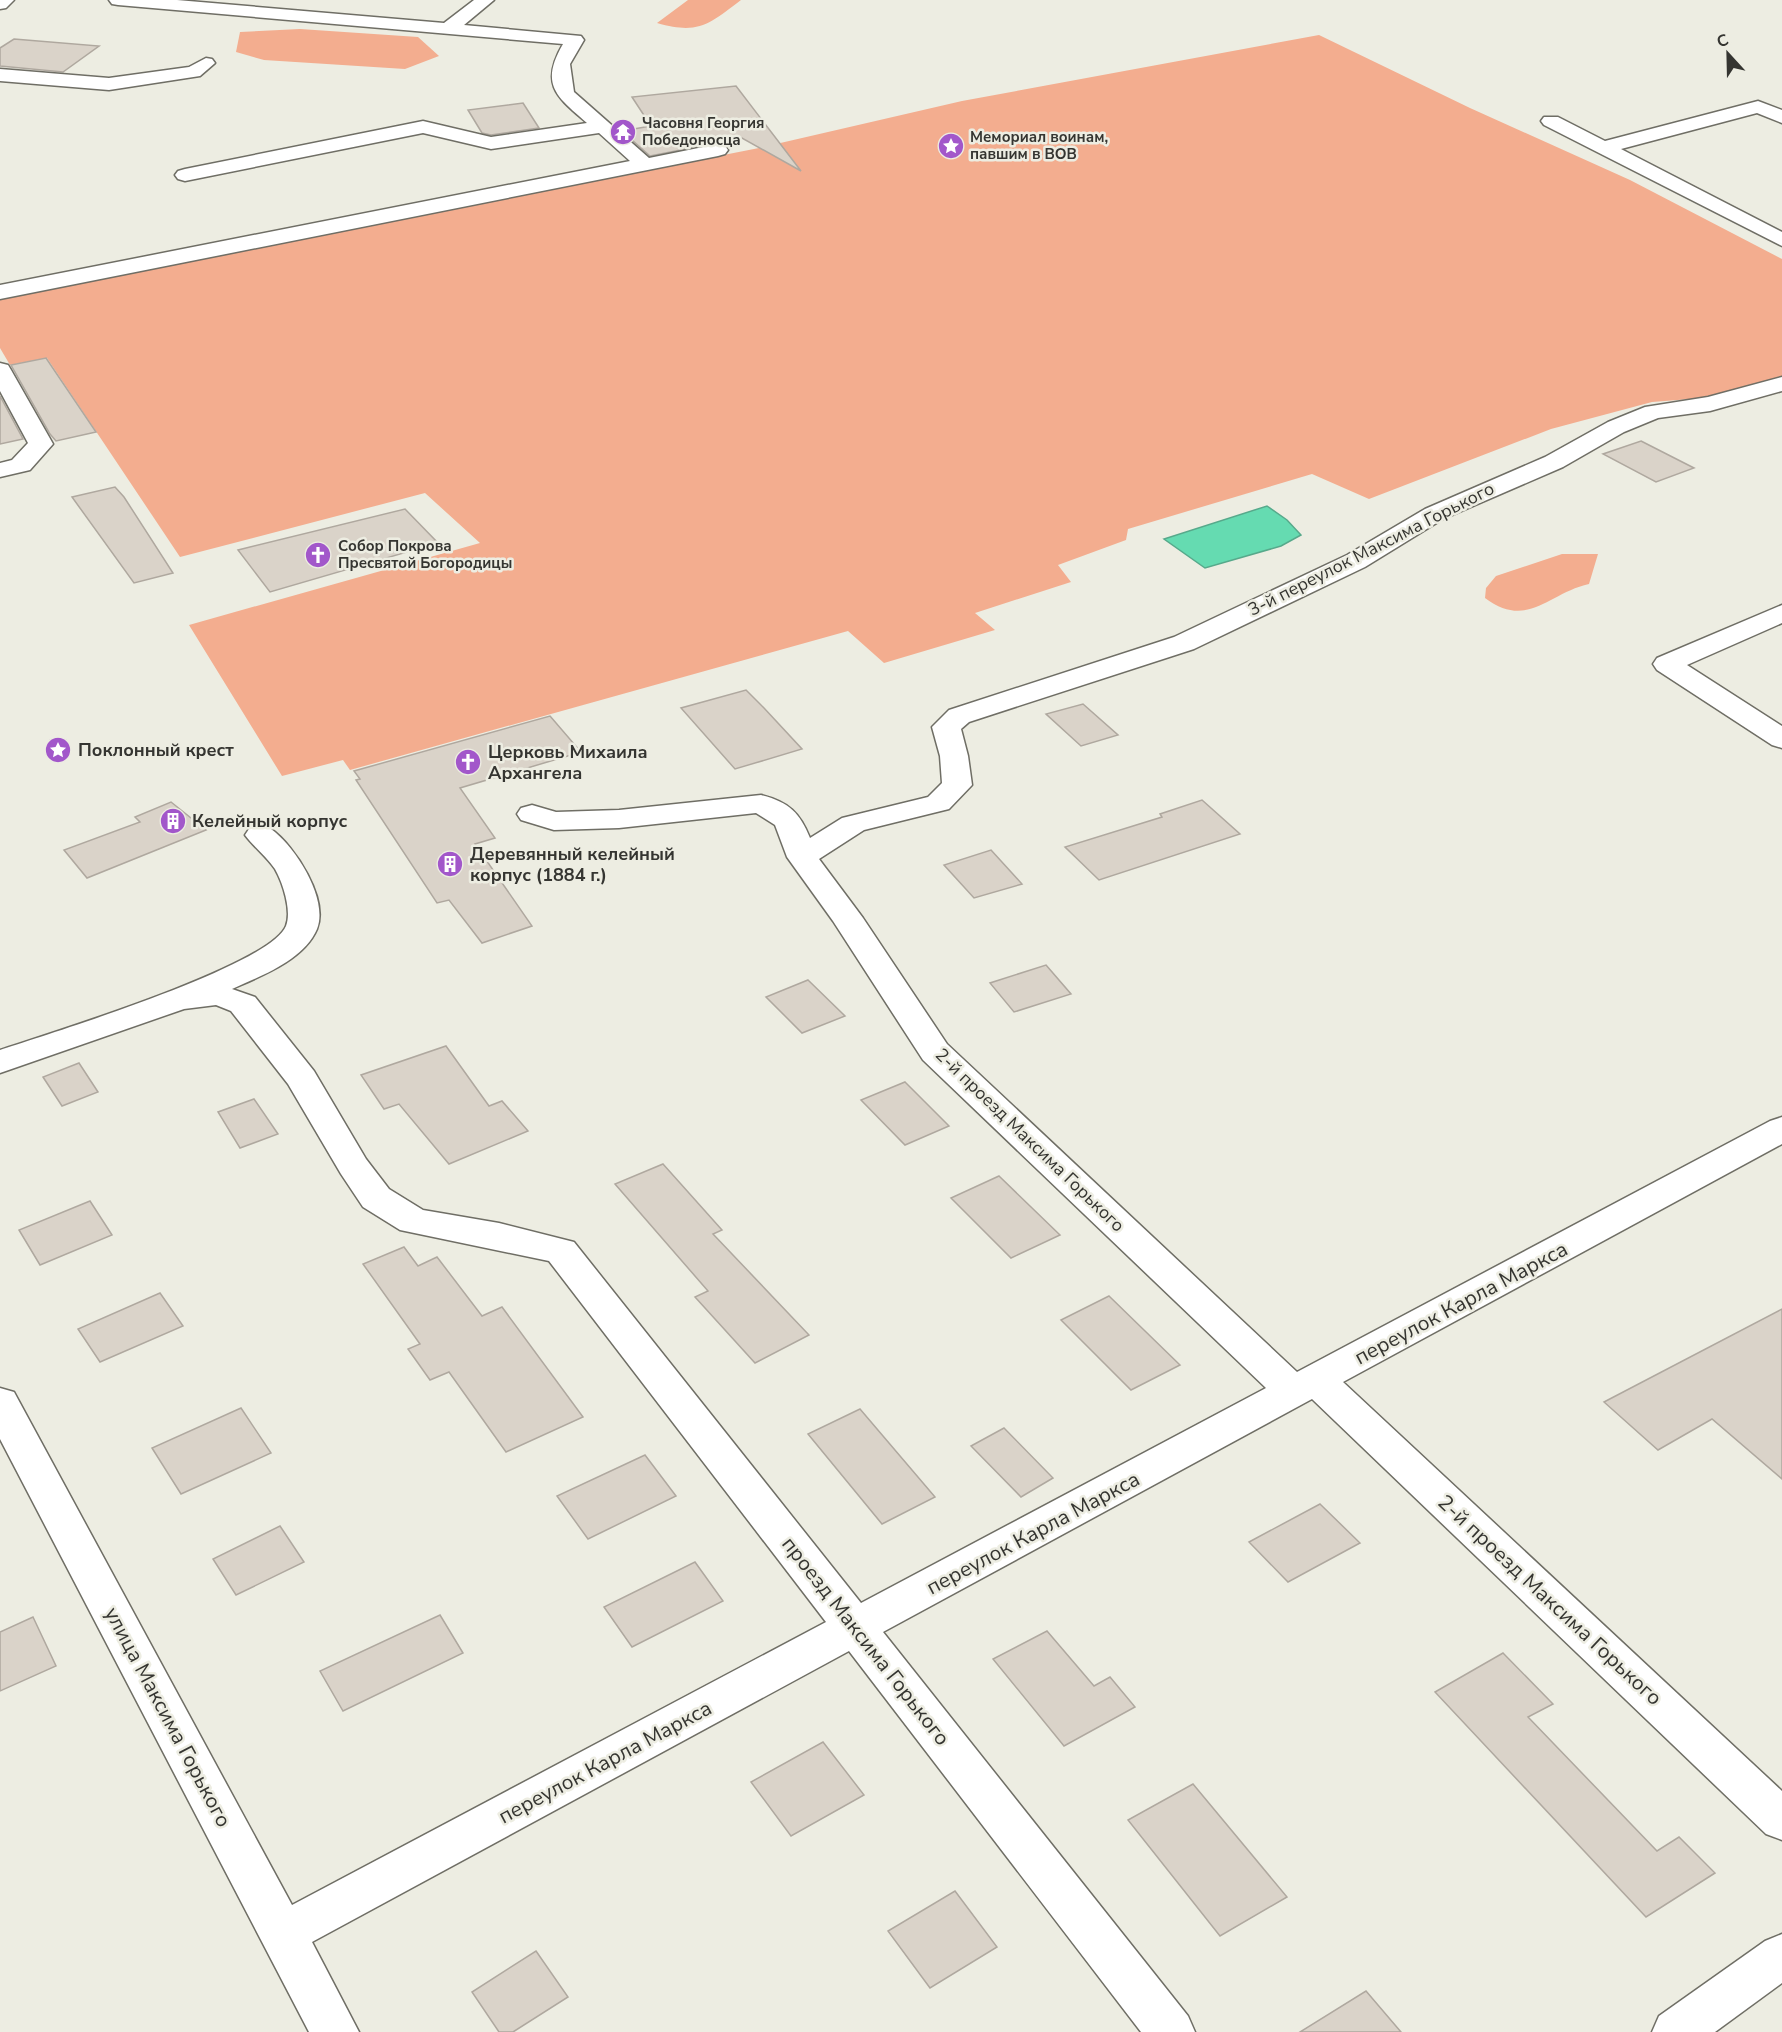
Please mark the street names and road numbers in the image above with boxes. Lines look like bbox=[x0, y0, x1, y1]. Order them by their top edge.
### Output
street label: 3-й переулок Максима Горького bbox=[1244, 476, 1498, 622]
street label: 2-й проезд Максима Горького bbox=[930, 1043, 1130, 1237]
street label: переулок Карла Маркса bbox=[1349, 1235, 1573, 1371]
street label: переулок Карла Маркса bbox=[921, 1465, 1145, 1601]
street label: 2-й проезд Максима Горького bbox=[1432, 1488, 1668, 1712]
street label: проезд Максима Горького bbox=[776, 1531, 956, 1751]
street label: улица Максима Горького bbox=[98, 1602, 238, 1832]
street label: переулок Карла Маркса bbox=[493, 1694, 717, 1830]

